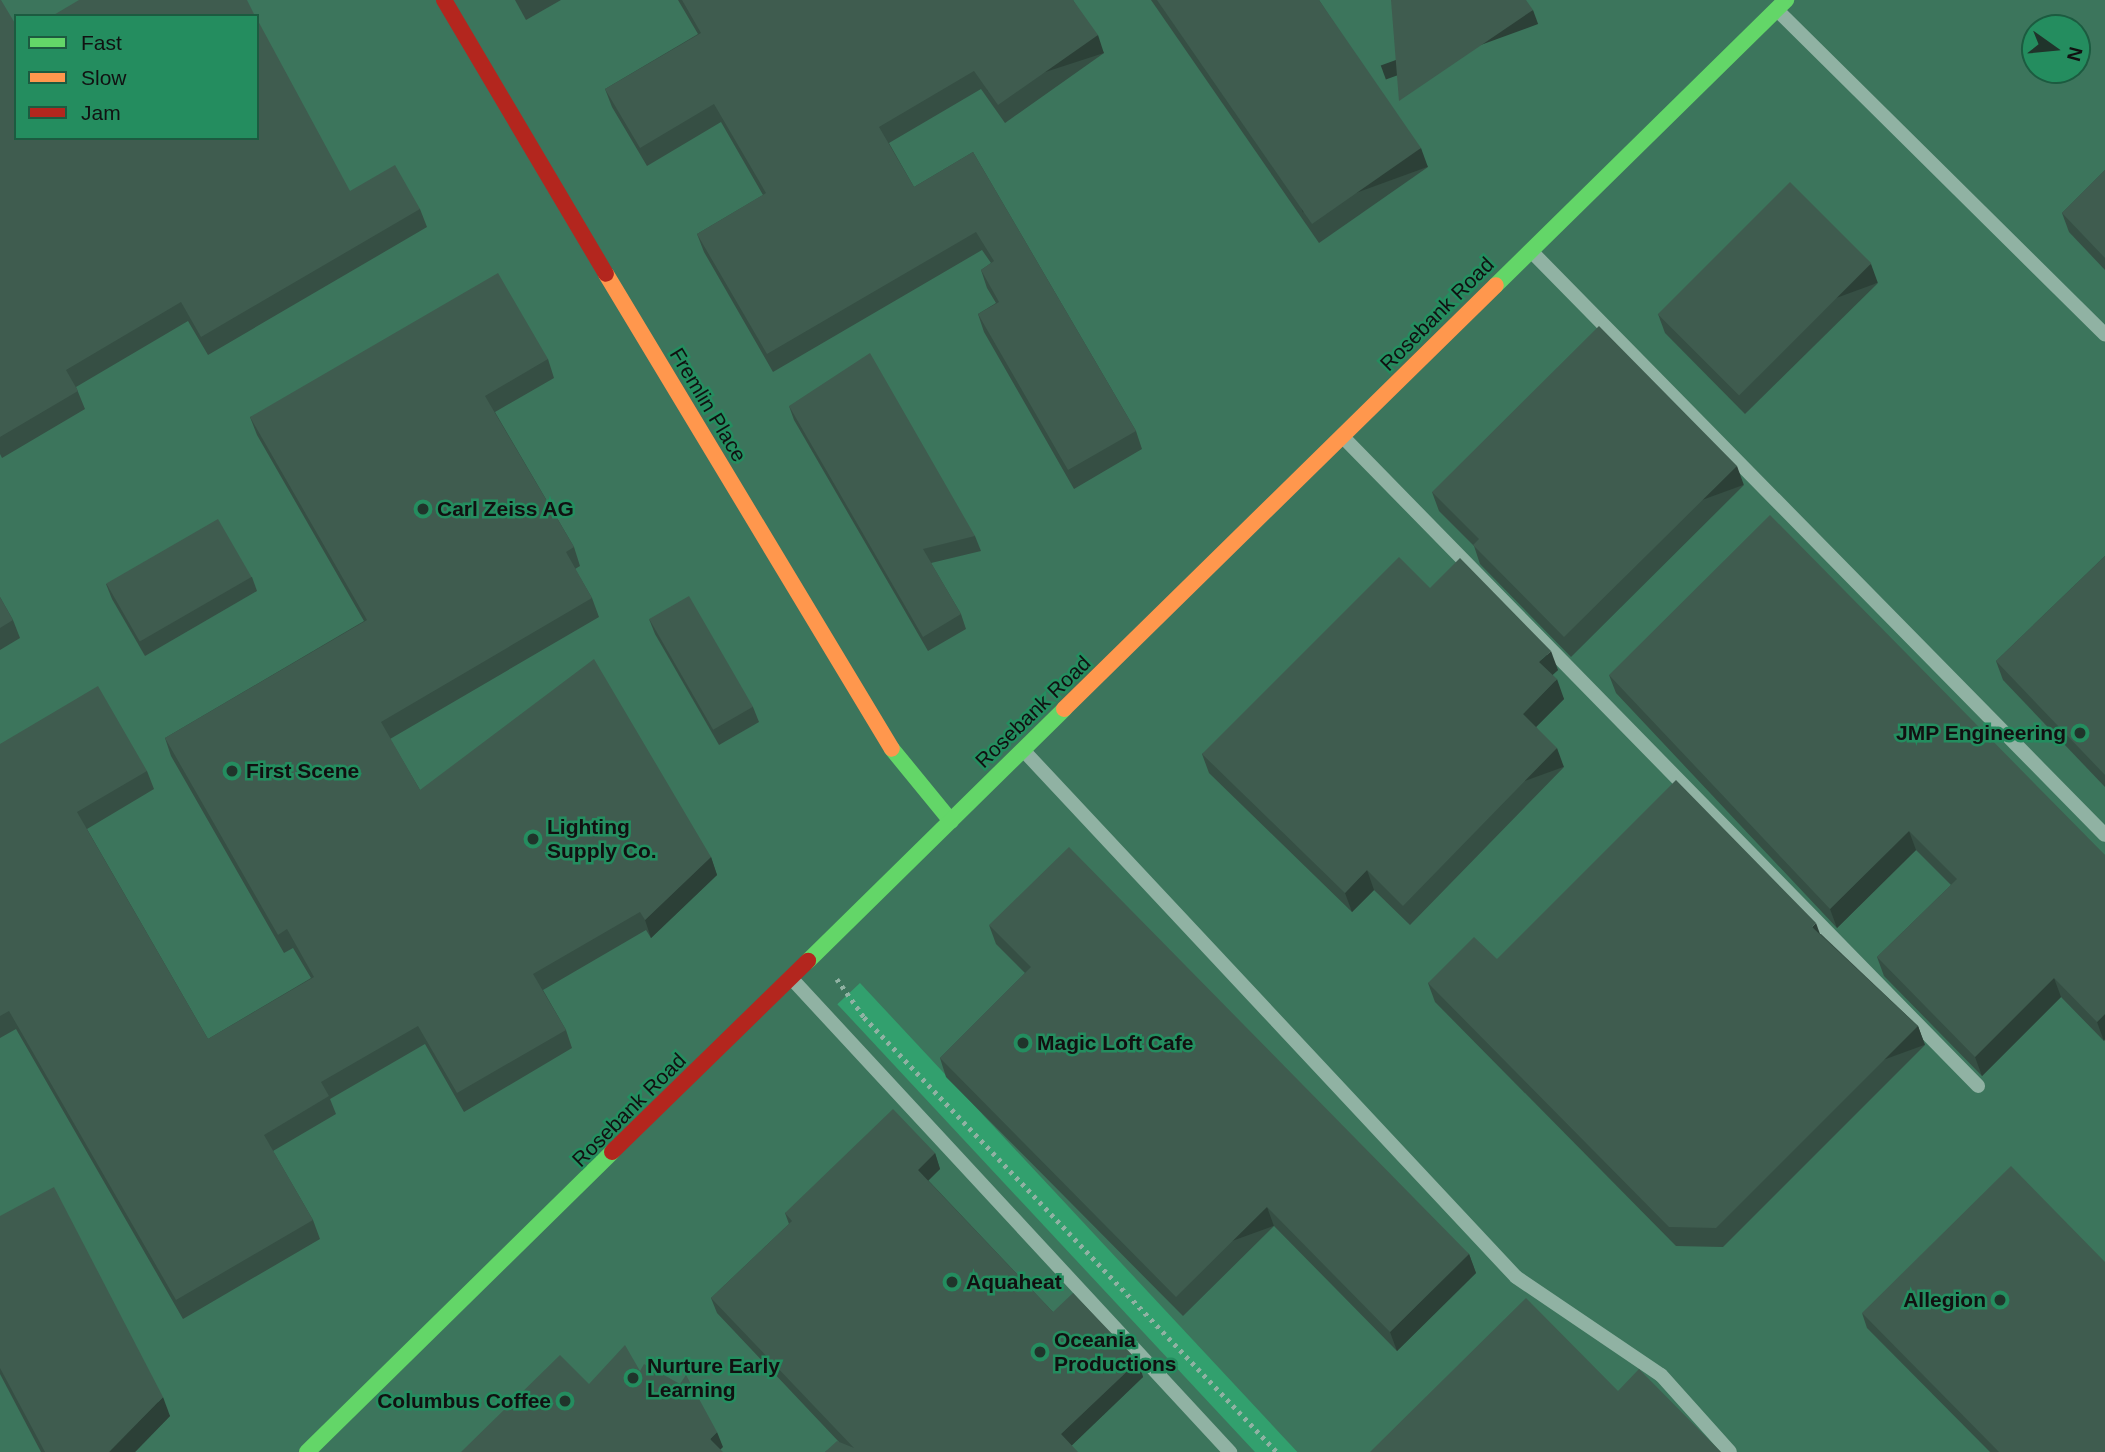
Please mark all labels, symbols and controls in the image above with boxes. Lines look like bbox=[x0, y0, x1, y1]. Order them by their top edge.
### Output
legend bbox=[14, 14, 259, 140]
north arrow bbox=[2021, 14, 2091, 84]
text: Fast bbox=[81, 31, 122, 54]
text: N bbox=[2063, 45, 2087, 63]
text: Slow bbox=[81, 66, 127, 89]
text: Jam bbox=[81, 101, 121, 124]
street label: Rosebank Road bbox=[1375, 252, 1499, 376]
street label: Fremlin Place bbox=[664, 343, 752, 467]
place label: Carl Zeiss AG bbox=[437, 496, 575, 522]
marker: Carl Zeiss AG bbox=[415, 501, 431, 517]
street label: Rosebank Road bbox=[970, 651, 1096, 773]
place label: JMP Engineering bbox=[1896, 720, 2066, 746]
marker: JMP Engineering bbox=[2072, 725, 2088, 741]
place label: First Scene bbox=[246, 758, 359, 784]
marker: First Scene bbox=[224, 763, 240, 779]
place label: Lighting Supply Co. bbox=[547, 814, 657, 864]
marker: Lighting Supply Co. bbox=[525, 831, 541, 847]
place label: Magic Loft Cafe bbox=[1037, 1030, 1193, 1056]
marker: Magic Loft Cafe bbox=[1015, 1035, 1031, 1051]
street label: Rosebank Road bbox=[567, 1048, 691, 1172]
place label: Aquaheat bbox=[966, 1269, 1062, 1295]
marker: Aquaheat bbox=[944, 1274, 960, 1290]
place label: Allegion bbox=[1903, 1287, 1986, 1313]
marker: Allegion bbox=[1992, 1292, 2008, 1308]
place label: Oceania Productions bbox=[1054, 1327, 1177, 1377]
marker: Oceania Productions bbox=[1032, 1344, 1048, 1360]
place label: Nurture Early Learning bbox=[647, 1353, 780, 1403]
marker: Nurture Early Learning bbox=[625, 1370, 641, 1386]
place label: Columbus Coffee bbox=[377, 1388, 551, 1414]
marker: Columbus Coffee bbox=[557, 1393, 573, 1409]

